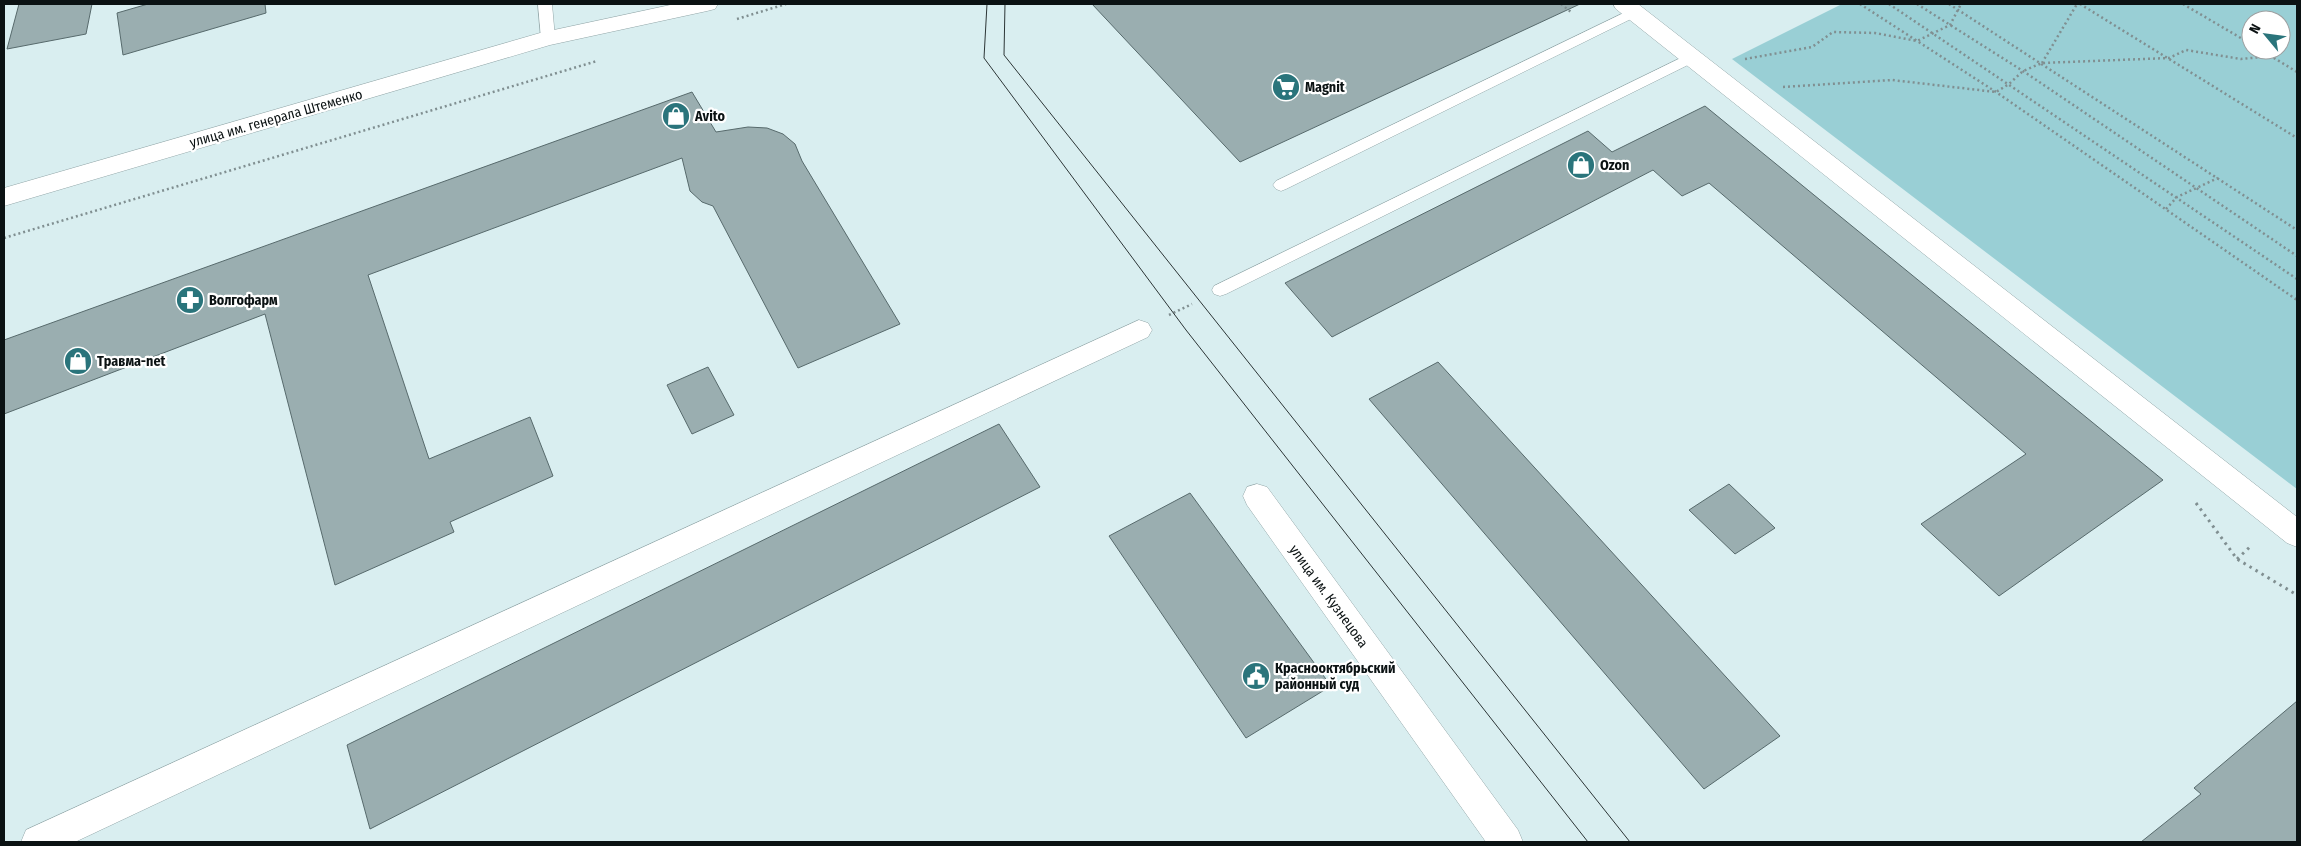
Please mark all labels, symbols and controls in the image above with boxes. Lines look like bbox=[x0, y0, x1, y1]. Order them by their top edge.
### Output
north arrow bbox=[2241, 10, 2291, 60]
text: N bbox=[2246, 21, 2265, 37]
supermarket icon: Magnit bbox=[1271, 72, 1301, 102]
place label: Magnit bbox=[1305, 79, 1346, 96]
street label: улица им. генерала Штеменко bbox=[188, 86, 365, 151]
shop icon: Avito bbox=[661, 101, 691, 131]
place label: Avito bbox=[694, 108, 725, 125]
shop icon: Ozon bbox=[1566, 150, 1596, 180]
place label: Ozon bbox=[1600, 157, 1629, 174]
pharmacy icon: Волгофарм bbox=[175, 285, 205, 315]
place label: Волгофарм bbox=[209, 292, 278, 309]
shop icon: Травма-net bbox=[63, 346, 93, 376]
place label: Травма-net bbox=[97, 353, 167, 370]
street label: улица им. Кузнецова bbox=[1286, 541, 1372, 651]
place label: Краснооктябрьский районный суд bbox=[1275, 660, 1395, 693]
public building icon: Краснооктябрьский районный суд bbox=[1241, 661, 1271, 691]

